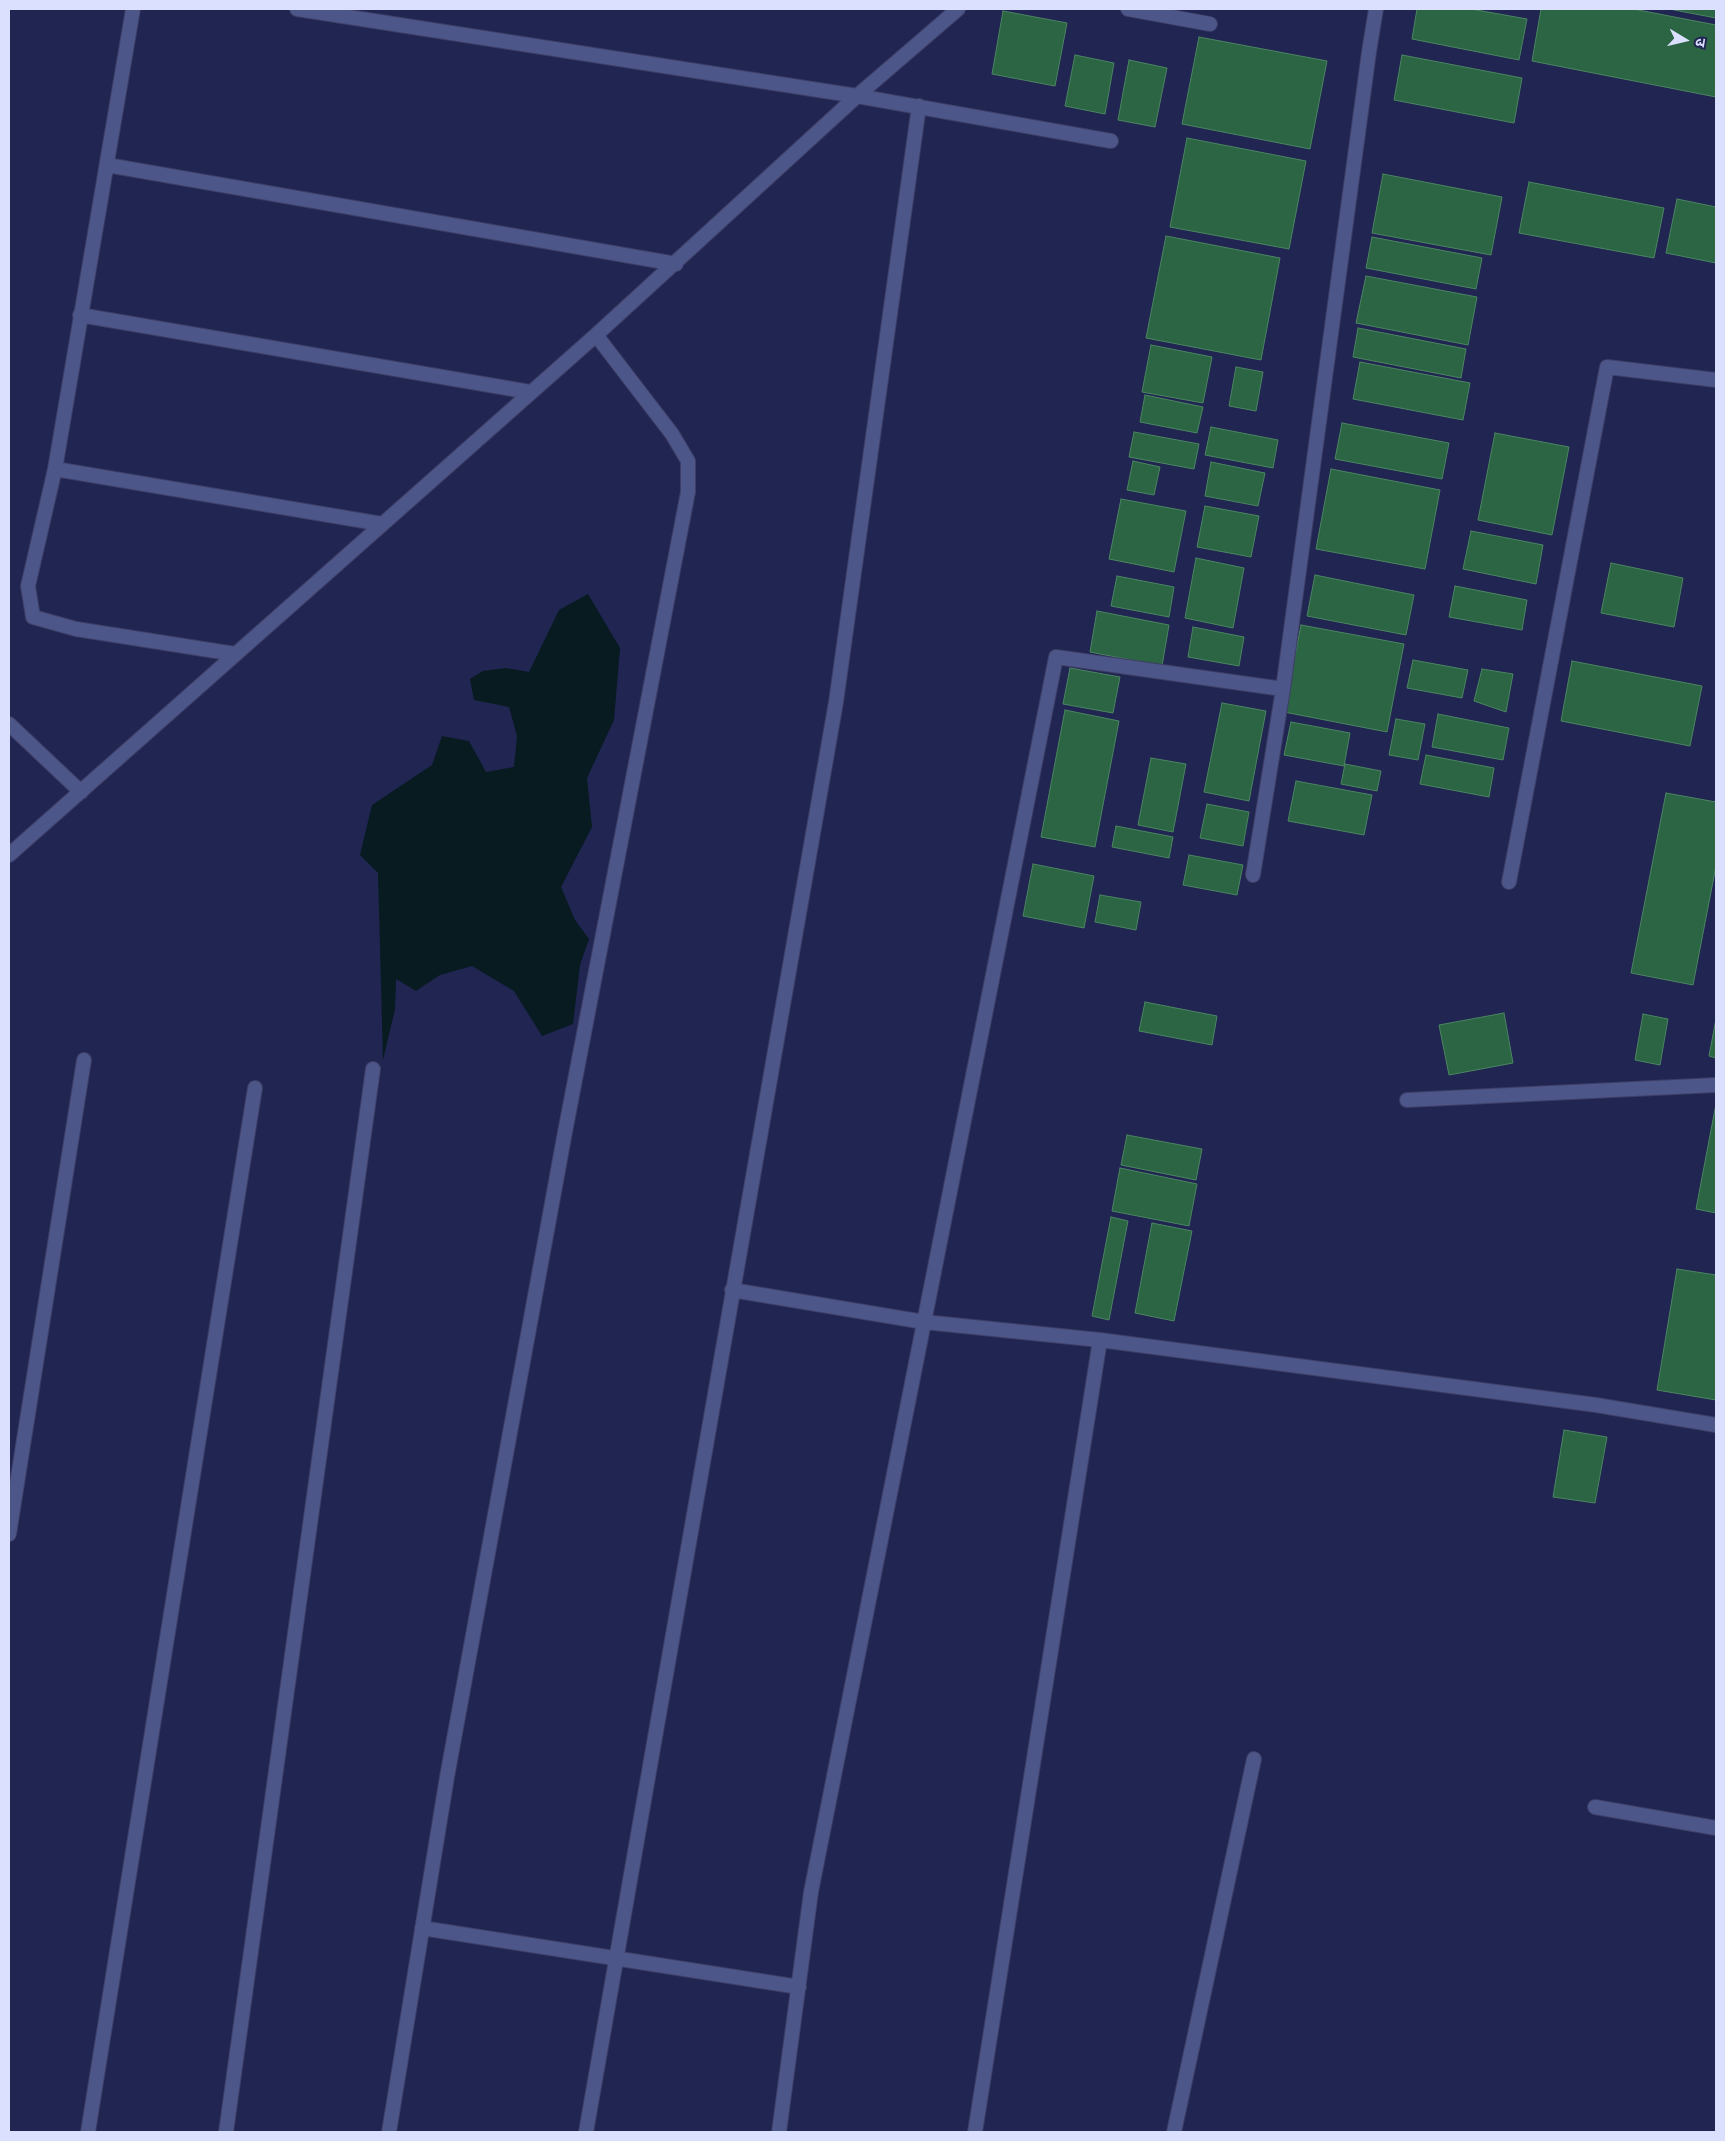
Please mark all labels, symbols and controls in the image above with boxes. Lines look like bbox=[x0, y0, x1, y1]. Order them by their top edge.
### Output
north arrow bbox=[1660, 15, 1710, 65]
text: उ bbox=[1691, 37, 1709, 48]

